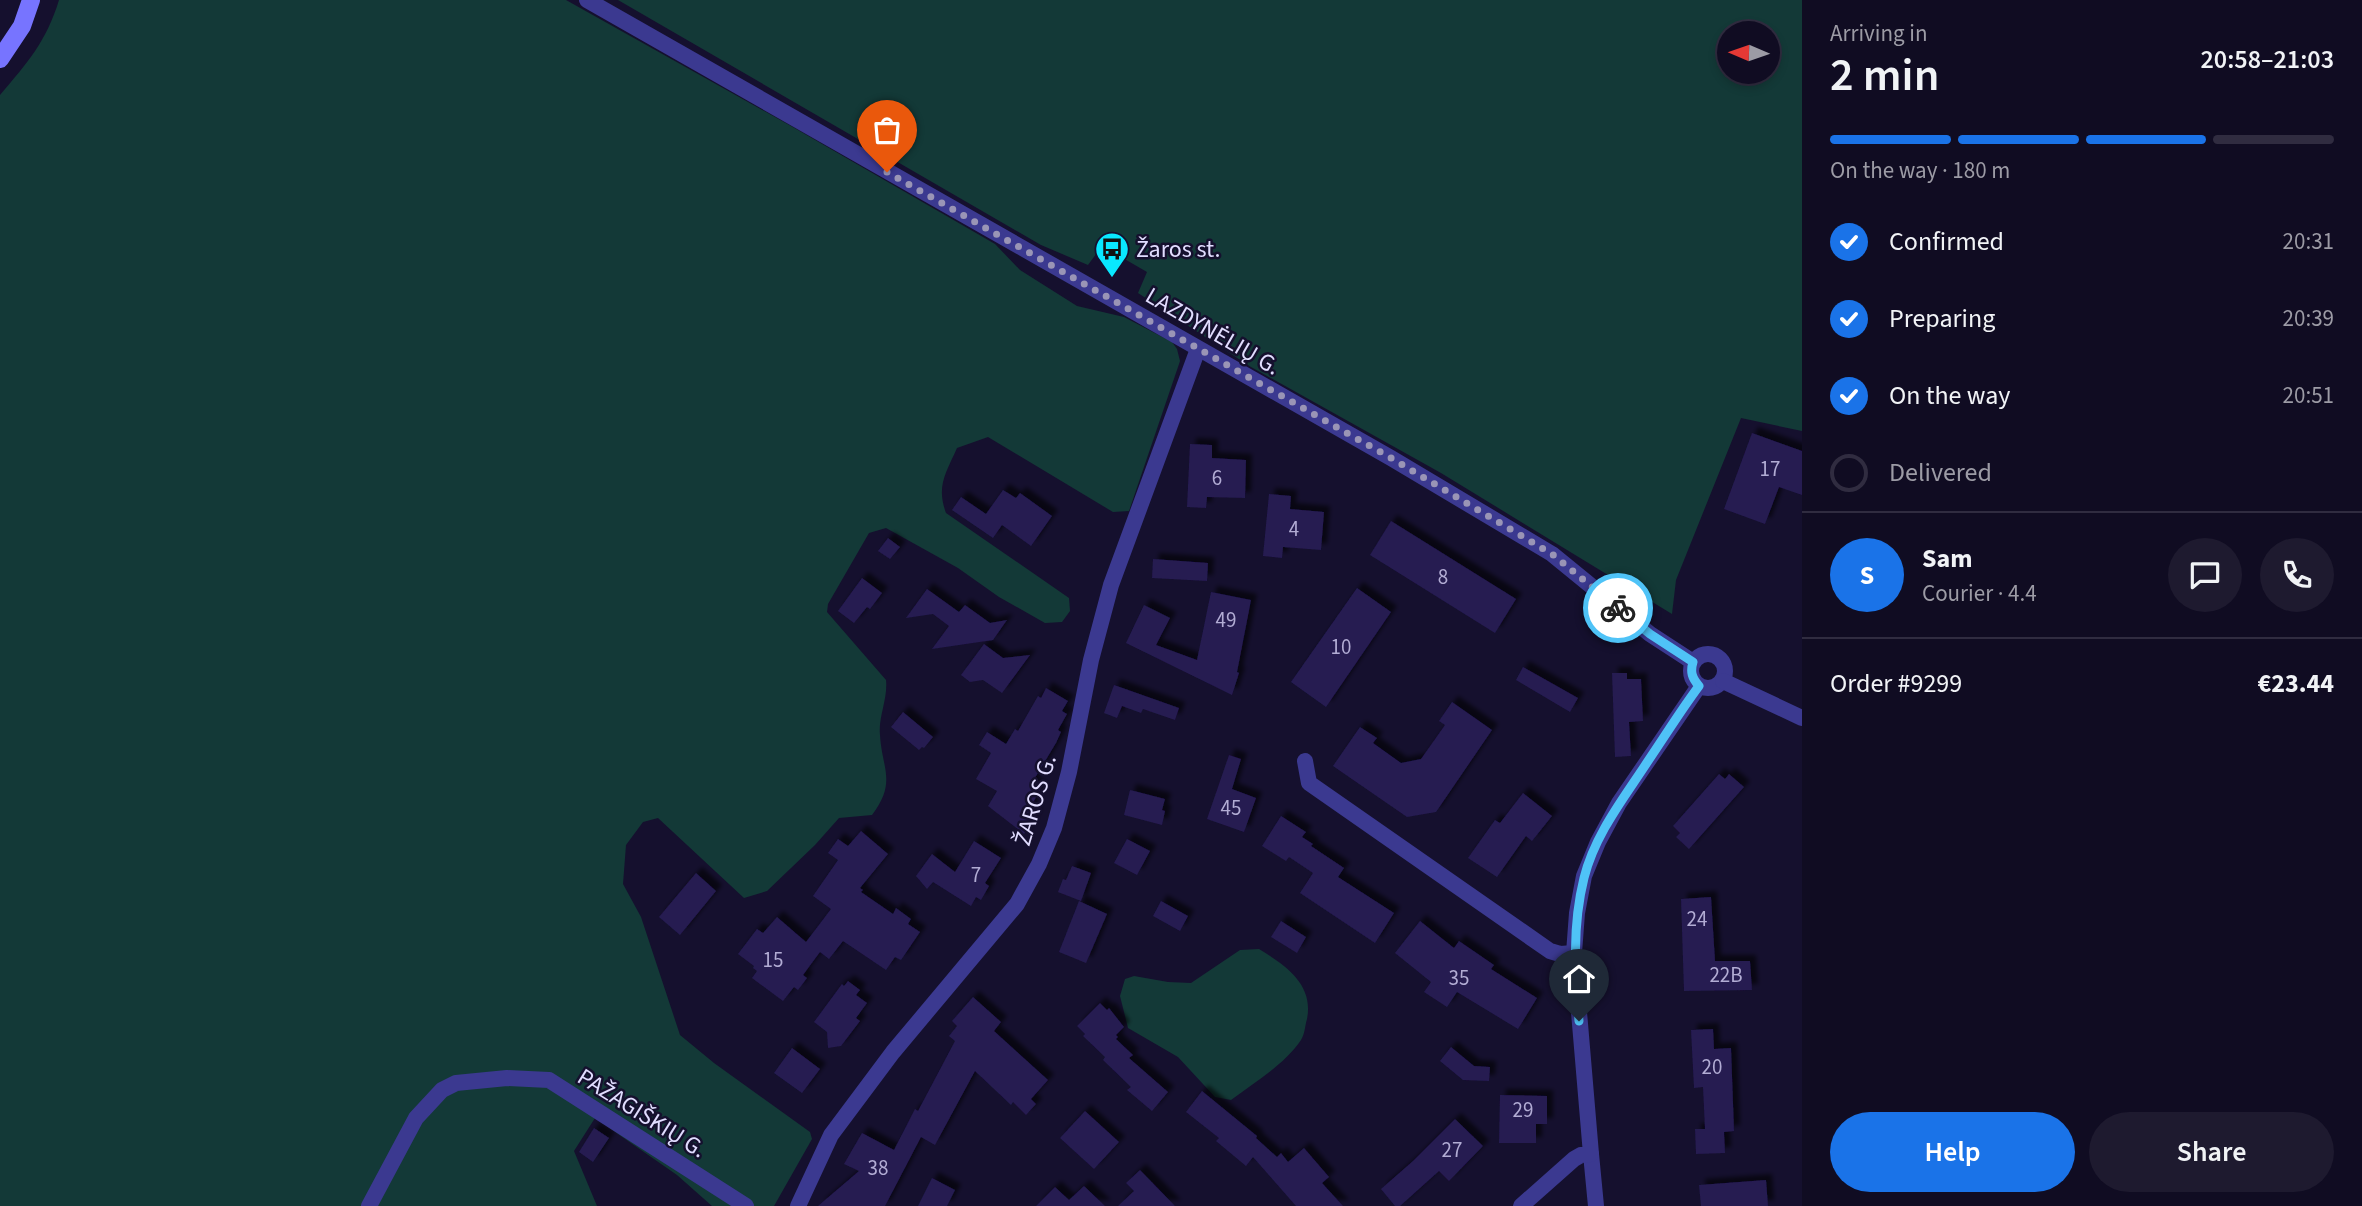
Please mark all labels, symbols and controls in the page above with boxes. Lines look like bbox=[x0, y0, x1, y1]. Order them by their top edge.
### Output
text: Arriving in bbox=[1830, 17, 1928, 50]
north arrow bbox=[1717, 21, 1780, 84]
map controls bbox=[1717, 21, 1780, 84]
text: 20:58–21:03 bbox=[2201, 41, 2334, 78]
text: 2 min bbox=[1830, 43, 1939, 108]
pin bbox=[857, 100, 917, 172]
icon: bag bbox=[868, 111, 906, 149]
text: On the way · 180 m bbox=[1830, 154, 2010, 187]
icon: check bbox=[1830, 223, 1868, 261]
text: Confirmed bbox=[1889, 223, 2004, 260]
text: 20:31 bbox=[2283, 225, 2334, 258]
bus stop icon: Žaros st. bbox=[1093, 230, 1131, 279]
place label: Žaros st. bbox=[1136, 232, 1220, 267]
street label: LAZDYNĖLIŲ G. bbox=[1139, 279, 1287, 384]
icon: check bbox=[1830, 300, 1868, 338]
text: Preparing bbox=[1889, 300, 1995, 337]
text: 20:39 bbox=[2283, 302, 2334, 335]
icon: check bbox=[1830, 377, 1868, 415]
text: On the way bbox=[1889, 377, 2010, 414]
text: 20:51 bbox=[2283, 379, 2334, 412]
house number: 17 bbox=[1760, 454, 1780, 484]
text: Delivered bbox=[1889, 454, 1992, 491]
house number: 6 bbox=[1212, 463, 1222, 493]
house number: 4 bbox=[1289, 514, 1299, 544]
button: chat bbox=[2168, 538, 2242, 612]
button: phone bbox=[2260, 538, 2334, 612]
text: Sam bbox=[1922, 540, 1972, 577]
text: S bbox=[1860, 557, 1874, 594]
house number: 8 bbox=[1438, 562, 1448, 592]
courier bbox=[1583, 573, 1653, 643]
text: Courier · 4.4 bbox=[1922, 577, 2037, 610]
icon: bike bbox=[1599, 589, 1637, 627]
house number: 49 bbox=[1216, 605, 1236, 635]
house number: 10 bbox=[1331, 632, 1351, 662]
text: Order #9299 bbox=[1830, 665, 1962, 702]
text: €23.44 bbox=[2258, 665, 2334, 702]
street label: ŽAROS G. bbox=[1005, 750, 1066, 850]
house number: 45 bbox=[1221, 793, 1241, 823]
house number: 7 bbox=[971, 860, 981, 890]
house number: 24 bbox=[1687, 904, 1707, 934]
house number: 15 bbox=[763, 945, 783, 975]
pin bbox=[1549, 949, 1609, 1021]
icon: home bbox=[1560, 960, 1598, 998]
house number: 22B bbox=[1709, 960, 1743, 990]
house number: 35 bbox=[1449, 963, 1469, 993]
house number: 20 bbox=[1702, 1052, 1722, 1082]
street label: PAŽAGIŠKIŲ G. bbox=[571, 1060, 713, 1167]
house number: 29 bbox=[1513, 1095, 1533, 1125]
button: Help bbox=[1830, 1112, 2075, 1192]
button: Share bbox=[2089, 1112, 2334, 1192]
house number: 27 bbox=[1442, 1135, 1462, 1165]
house number: 38 bbox=[868, 1153, 888, 1183]

